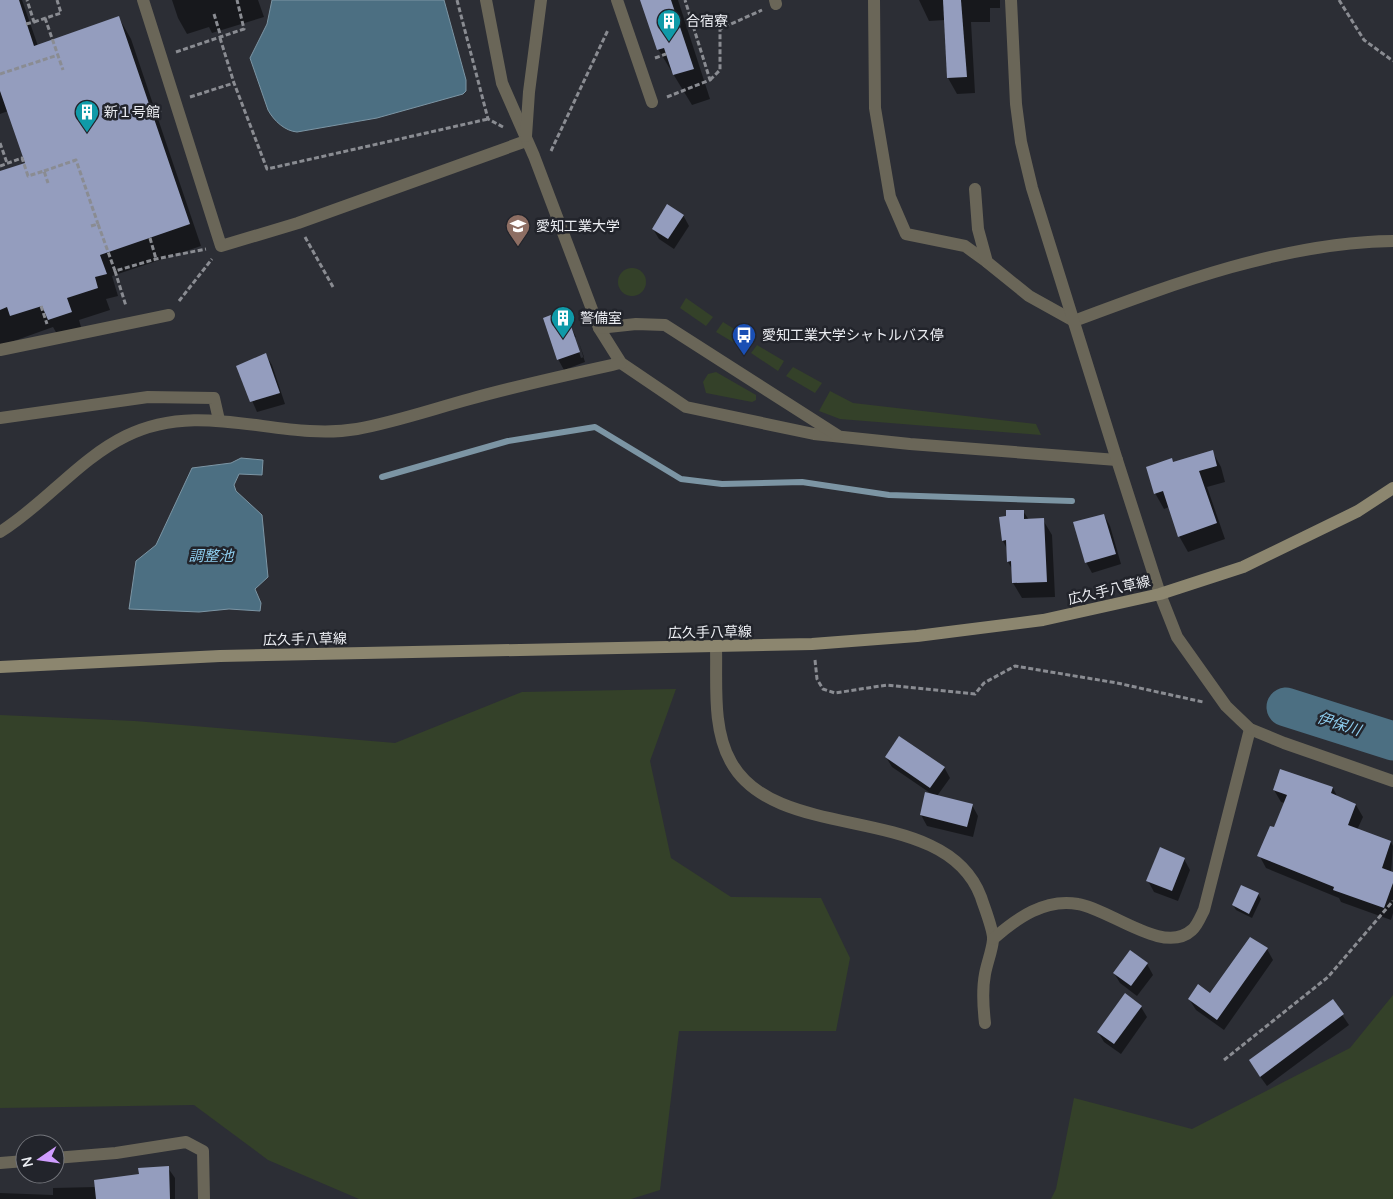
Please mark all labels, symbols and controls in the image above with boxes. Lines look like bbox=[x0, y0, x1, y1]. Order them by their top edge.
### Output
building icon: 合宿寮 bbox=[656, 8, 682, 42]
place label: 合宿寮 bbox=[686, 11, 728, 30]
building icon: 新１号館 bbox=[74, 99, 100, 133]
place label: 新１号館 bbox=[104, 102, 160, 121]
school or university icon: 愛知工業大学 bbox=[505, 213, 531, 247]
place label: 愛知工業大学 bbox=[536, 216, 620, 235]
building icon: 警備室 bbox=[550, 305, 576, 339]
place label: 警備室 bbox=[580, 308, 622, 327]
bus stop icon: 愛知工業大学シャトルバス停 bbox=[731, 322, 757, 356]
place label: 愛知工業大学シャトルバス停 bbox=[762, 325, 944, 344]
water label: 調整池 bbox=[188, 545, 235, 566]
street label: 広久手八草線 bbox=[1066, 571, 1152, 608]
street label: 広久手八草線 bbox=[668, 621, 752, 642]
street label: 広久手八草線 bbox=[263, 628, 347, 649]
water label: 伊保川 bbox=[1315, 707, 1366, 741]
north arrow bbox=[15, 1134, 65, 1184]
text: N bbox=[16, 1155, 37, 1169]

